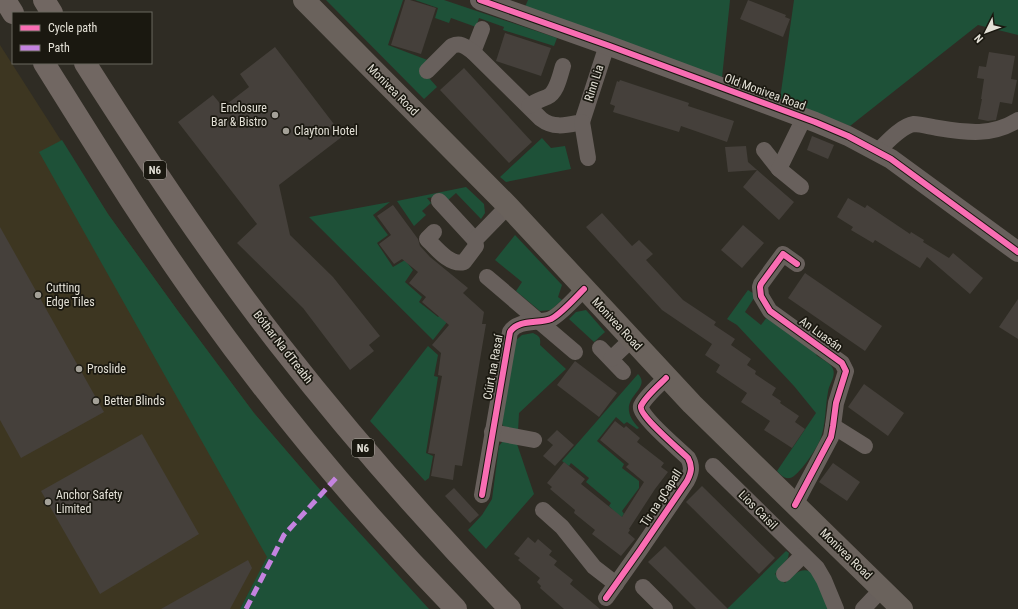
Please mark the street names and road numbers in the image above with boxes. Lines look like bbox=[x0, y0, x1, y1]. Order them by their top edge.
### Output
street label: Monivea Road bbox=[364, 61, 422, 119]
street label: Rinn Lia bbox=[582, 63, 607, 103]
street label: Old Monivea Road bbox=[722, 71, 808, 113]
road number: N6 bbox=[144, 161, 166, 179]
street label: Monivea Road bbox=[589, 295, 645, 353]
street label: Bóthar Na dTreabh bbox=[250, 308, 316, 386]
street label: An Luasán bbox=[797, 314, 845, 354]
street label: Cúirt na Rasaí bbox=[480, 332, 506, 401]
road number: N6 bbox=[352, 439, 374, 457]
street label: Tir na gCapall bbox=[637, 467, 685, 529]
street label: Lios Caisil bbox=[736, 488, 780, 532]
street label: Monivea Road bbox=[817, 526, 875, 582]

